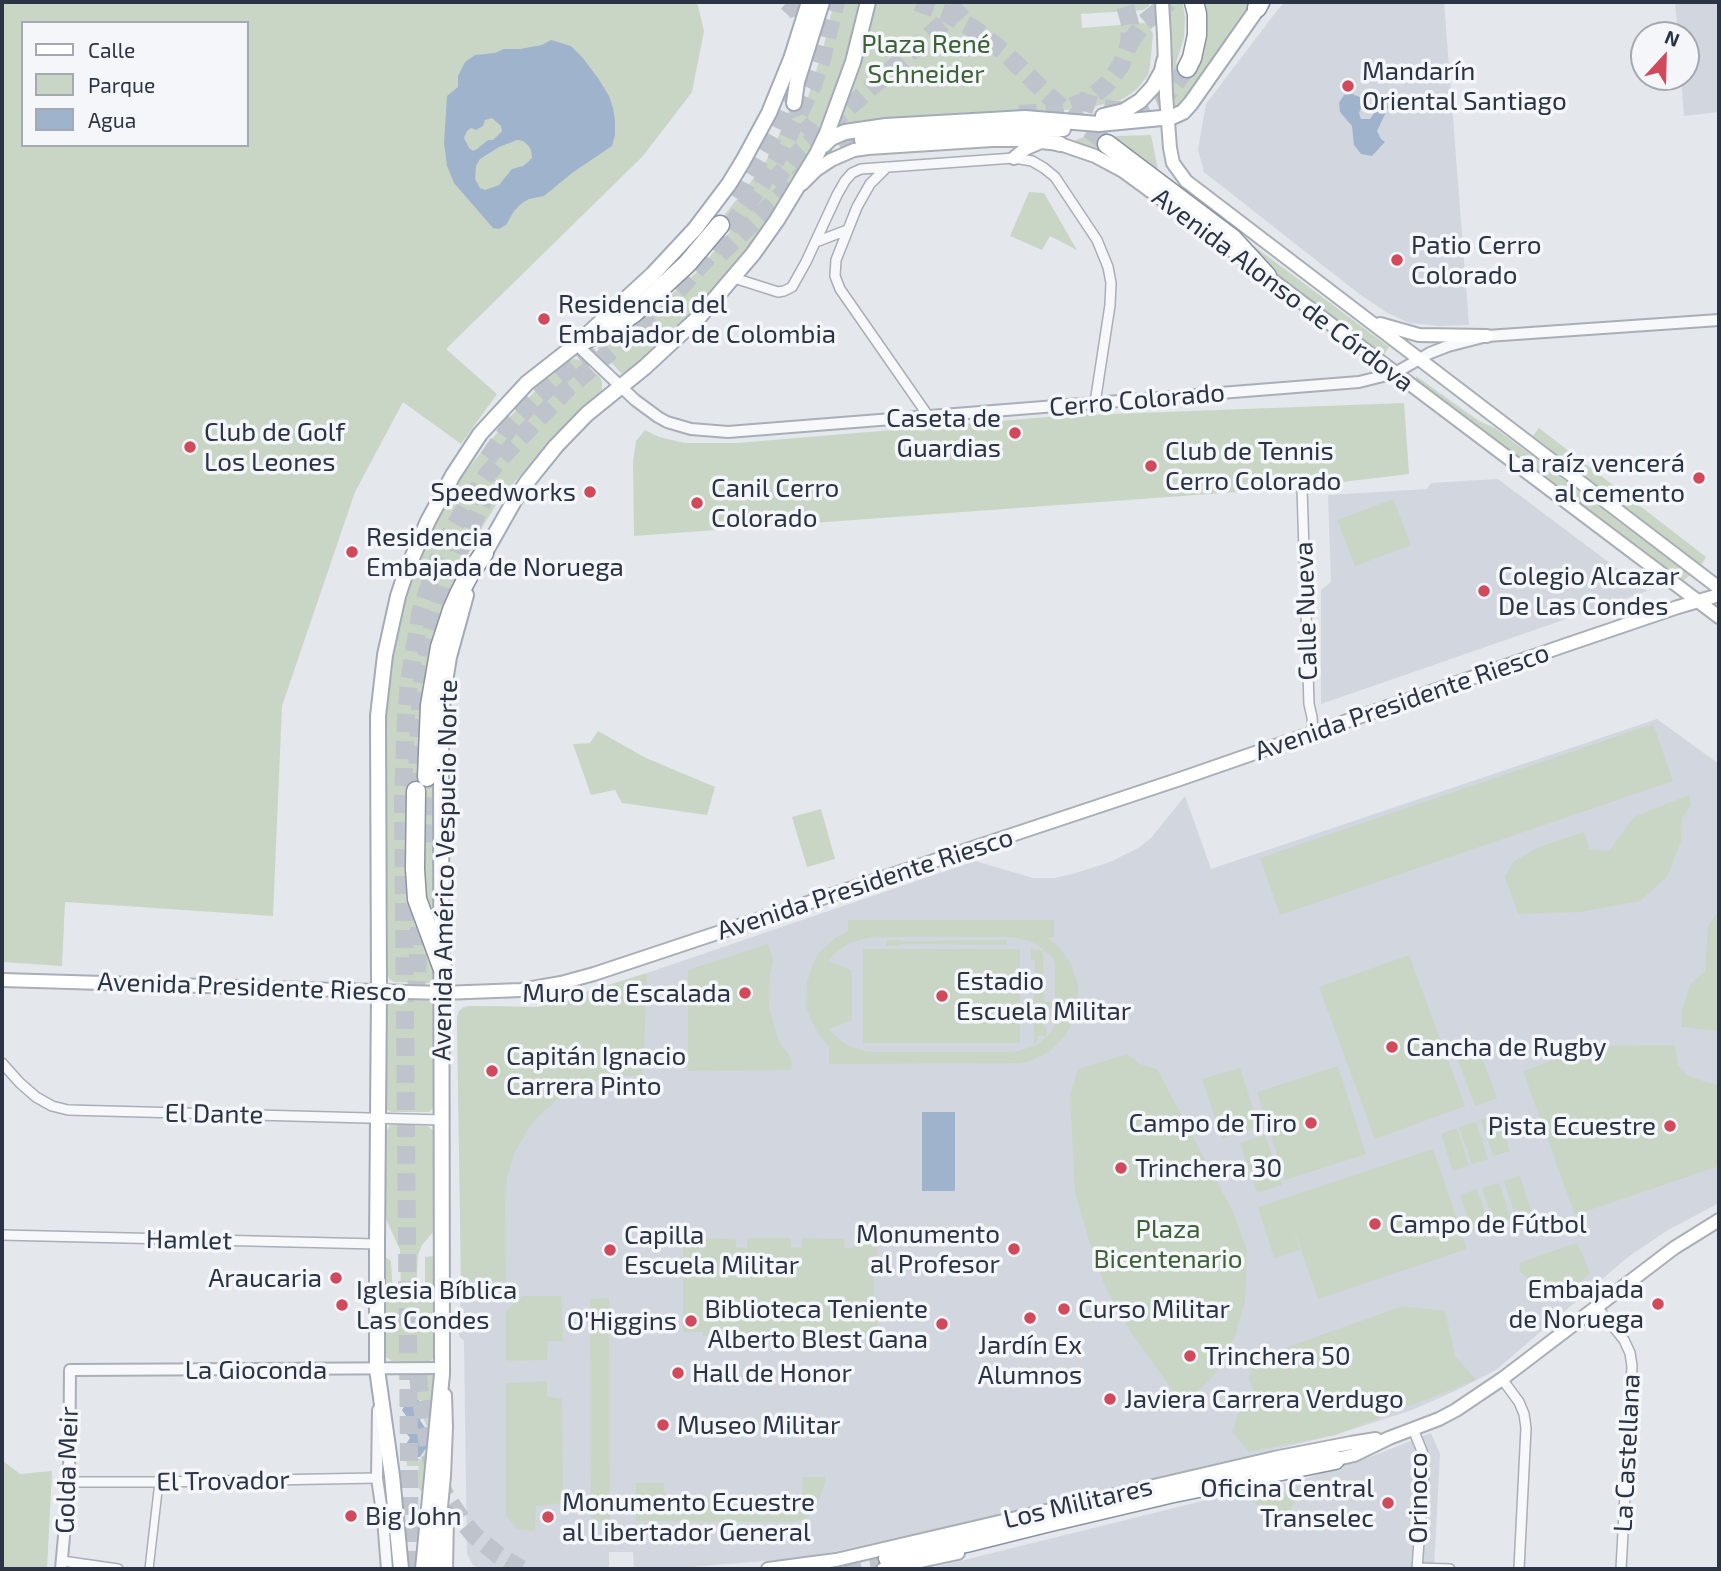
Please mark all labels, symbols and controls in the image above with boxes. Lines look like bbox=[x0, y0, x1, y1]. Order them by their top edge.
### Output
legend bbox=[21, 21, 248, 147]
north arrow bbox=[1630, 21, 1700, 91]
text: N bbox=[1662, 25, 1683, 51]
park label: Plaza René Schneider bbox=[861, 28, 991, 90]
text: Calle bbox=[88, 37, 135, 62]
place label: Mandarín Oriental Santiago bbox=[1362, 55, 1567, 116]
text: Parque bbox=[88, 72, 155, 97]
marker: Mandarín Oriental Santiago bbox=[1340, 78, 1356, 94]
text: Agua bbox=[88, 107, 136, 132]
street label: Avenida Alonso de Córdova bbox=[1146, 182, 1420, 398]
place label: Patio Cerro Colorado bbox=[1411, 229, 1541, 290]
marker: Patio Cerro Colorado bbox=[1389, 252, 1405, 268]
place label: Residencia del Embajador de Colombia bbox=[558, 288, 836, 350]
marker: Residencia del Embajador de Colombia bbox=[536, 311, 552, 327]
street label: Cerro Colorado bbox=[1048, 377, 1226, 423]
place label: Caseta de Guardias bbox=[886, 402, 1001, 464]
place label: Club de Golf Los Leones bbox=[204, 416, 345, 478]
marker: Caseta de Guardias bbox=[1007, 425, 1023, 441]
place label: Club de Tennis Cerro Colorado bbox=[1165, 435, 1341, 496]
marker: Club de Golf Los Leones bbox=[182, 439, 198, 455]
place label: La raíz vencerá al cemento bbox=[1507, 447, 1685, 508]
marker: Club de Tennis Cerro Colorado bbox=[1143, 458, 1159, 474]
marker: La raíz vencerá al cemento bbox=[1691, 470, 1707, 486]
place label: Canil Cerro Colorado bbox=[711, 472, 839, 534]
place label: Speedworks bbox=[431, 476, 576, 508]
marker: Speedworks bbox=[582, 484, 598, 500]
marker: Canil Cerro Colorado bbox=[689, 495, 705, 511]
place label: Residencia Embajada de Noruega bbox=[366, 521, 624, 582]
street label: Calle Nueva bbox=[1288, 541, 1324, 681]
marker: Residencia Embajada de Noruega bbox=[344, 544, 360, 560]
place label: Colegio Alcazar De Las Condes bbox=[1498, 560, 1680, 622]
marker: Colegio Alcazar De Las Condes bbox=[1476, 583, 1492, 599]
street label: Avenida Presidente Riesco bbox=[1251, 637, 1553, 767]
street label: Avenida Américo Vespucio Norte bbox=[426, 679, 464, 1061]
street label: Avenida Presidente Riesco bbox=[713, 821, 1017, 947]
place label: Estadio Escuela Militar bbox=[956, 965, 1131, 1026]
street label: Avenida Presidente Riesco bbox=[97, 966, 407, 1008]
place label: Muro de Escalada bbox=[522, 977, 731, 1009]
marker: Muro de Escalada bbox=[737, 985, 753, 1001]
marker: Estadio Escuela Militar bbox=[934, 988, 950, 1004]
place label: Cancha de Rugby bbox=[1406, 1031, 1607, 1063]
marker: Cancha de Rugby bbox=[1384, 1039, 1400, 1055]
place label: Capitán Ignacio Carrera Pinto bbox=[506, 1040, 686, 1102]
marker: Capitán Ignacio Carrera Pinto bbox=[484, 1063, 500, 1079]
street label: El Dante bbox=[164, 1098, 264, 1130]
place label: Campo de Tiro bbox=[1128, 1107, 1297, 1139]
place label: Pista Ecuestre bbox=[1488, 1110, 1656, 1142]
marker: Campo de Tiro bbox=[1303, 1115, 1319, 1131]
marker: Pista Ecuestre bbox=[1662, 1118, 1678, 1134]
place label: Trinchera 30 bbox=[1135, 1152, 1282, 1184]
marker: Trinchera 30 bbox=[1113, 1160, 1129, 1176]
place label: Campo de Fútbol bbox=[1389, 1208, 1587, 1240]
park label: Plaza Bicentenario bbox=[1093, 1213, 1243, 1274]
marker: Campo de Fútbol bbox=[1367, 1216, 1383, 1232]
place label: Monumento al Profesor bbox=[856, 1218, 1000, 1280]
place label: Capilla Escuela Militar bbox=[624, 1219, 799, 1280]
street label: Hamlet bbox=[146, 1224, 232, 1256]
marker: Monumento al Profesor bbox=[1006, 1241, 1022, 1257]
marker: Capilla Escuela Militar bbox=[602, 1242, 618, 1258]
place label: Araucaria bbox=[208, 1262, 322, 1294]
marker: Araucaria bbox=[328, 1270, 344, 1286]
place label: Embajada de Noruega bbox=[1508, 1273, 1644, 1334]
place label: Iglesia Bíblica Las Condes bbox=[356, 1274, 517, 1336]
place label: Biblioteca Teniente Alberto Blest Gana bbox=[704, 1293, 928, 1354]
place label: Curso Militar bbox=[1078, 1293, 1230, 1325]
marker: Embajada de Noruega bbox=[1650, 1296, 1666, 1312]
marker: Iglesia Bíblica Las Condes bbox=[334, 1297, 350, 1313]
marker: Curso Militar bbox=[1056, 1301, 1072, 1317]
place label: O'Higgins bbox=[567, 1305, 677, 1337]
marker: Jardín Ex Alumnos bbox=[1022, 1310, 1038, 1326]
marker: O'Higgins bbox=[683, 1313, 699, 1329]
marker: Biblioteca Teniente Alberto Blest Gana bbox=[934, 1316, 950, 1332]
place label: Jardín Ex Alumnos bbox=[978, 1329, 1082, 1390]
place label: Trinchera 50 bbox=[1204, 1340, 1351, 1372]
marker: Trinchera 50 bbox=[1182, 1348, 1198, 1364]
street label: La Gioconda bbox=[185, 1354, 327, 1386]
place label: Hall de Honor bbox=[692, 1357, 852, 1389]
marker: Hall de Honor bbox=[670, 1365, 686, 1381]
street label: La Castellana bbox=[1607, 1373, 1647, 1533]
place label: Javiera Carrera Verdugo bbox=[1124, 1383, 1404, 1415]
marker: Javiera Carrera Verdugo bbox=[1102, 1391, 1118, 1407]
street label: Golda Meir bbox=[49, 1406, 85, 1534]
place label: Museo Militar bbox=[677, 1409, 840, 1441]
marker: Museo Militar bbox=[655, 1417, 671, 1433]
street label: Orinoco bbox=[1402, 1452, 1434, 1544]
street label: El Trovador bbox=[156, 1464, 290, 1498]
street label: Los Militares bbox=[1000, 1471, 1156, 1535]
place label: Oficina Central Transelec bbox=[1200, 1472, 1374, 1534]
place label: Monumento Ecuestre al Libertador General bbox=[562, 1486, 815, 1548]
marker: Oficina Central Transelec bbox=[1380, 1495, 1396, 1511]
place label: Big John bbox=[365, 1500, 462, 1532]
marker: Big John bbox=[343, 1508, 359, 1524]
marker: Monumento Ecuestre al Libertador General bbox=[540, 1509, 556, 1525]

